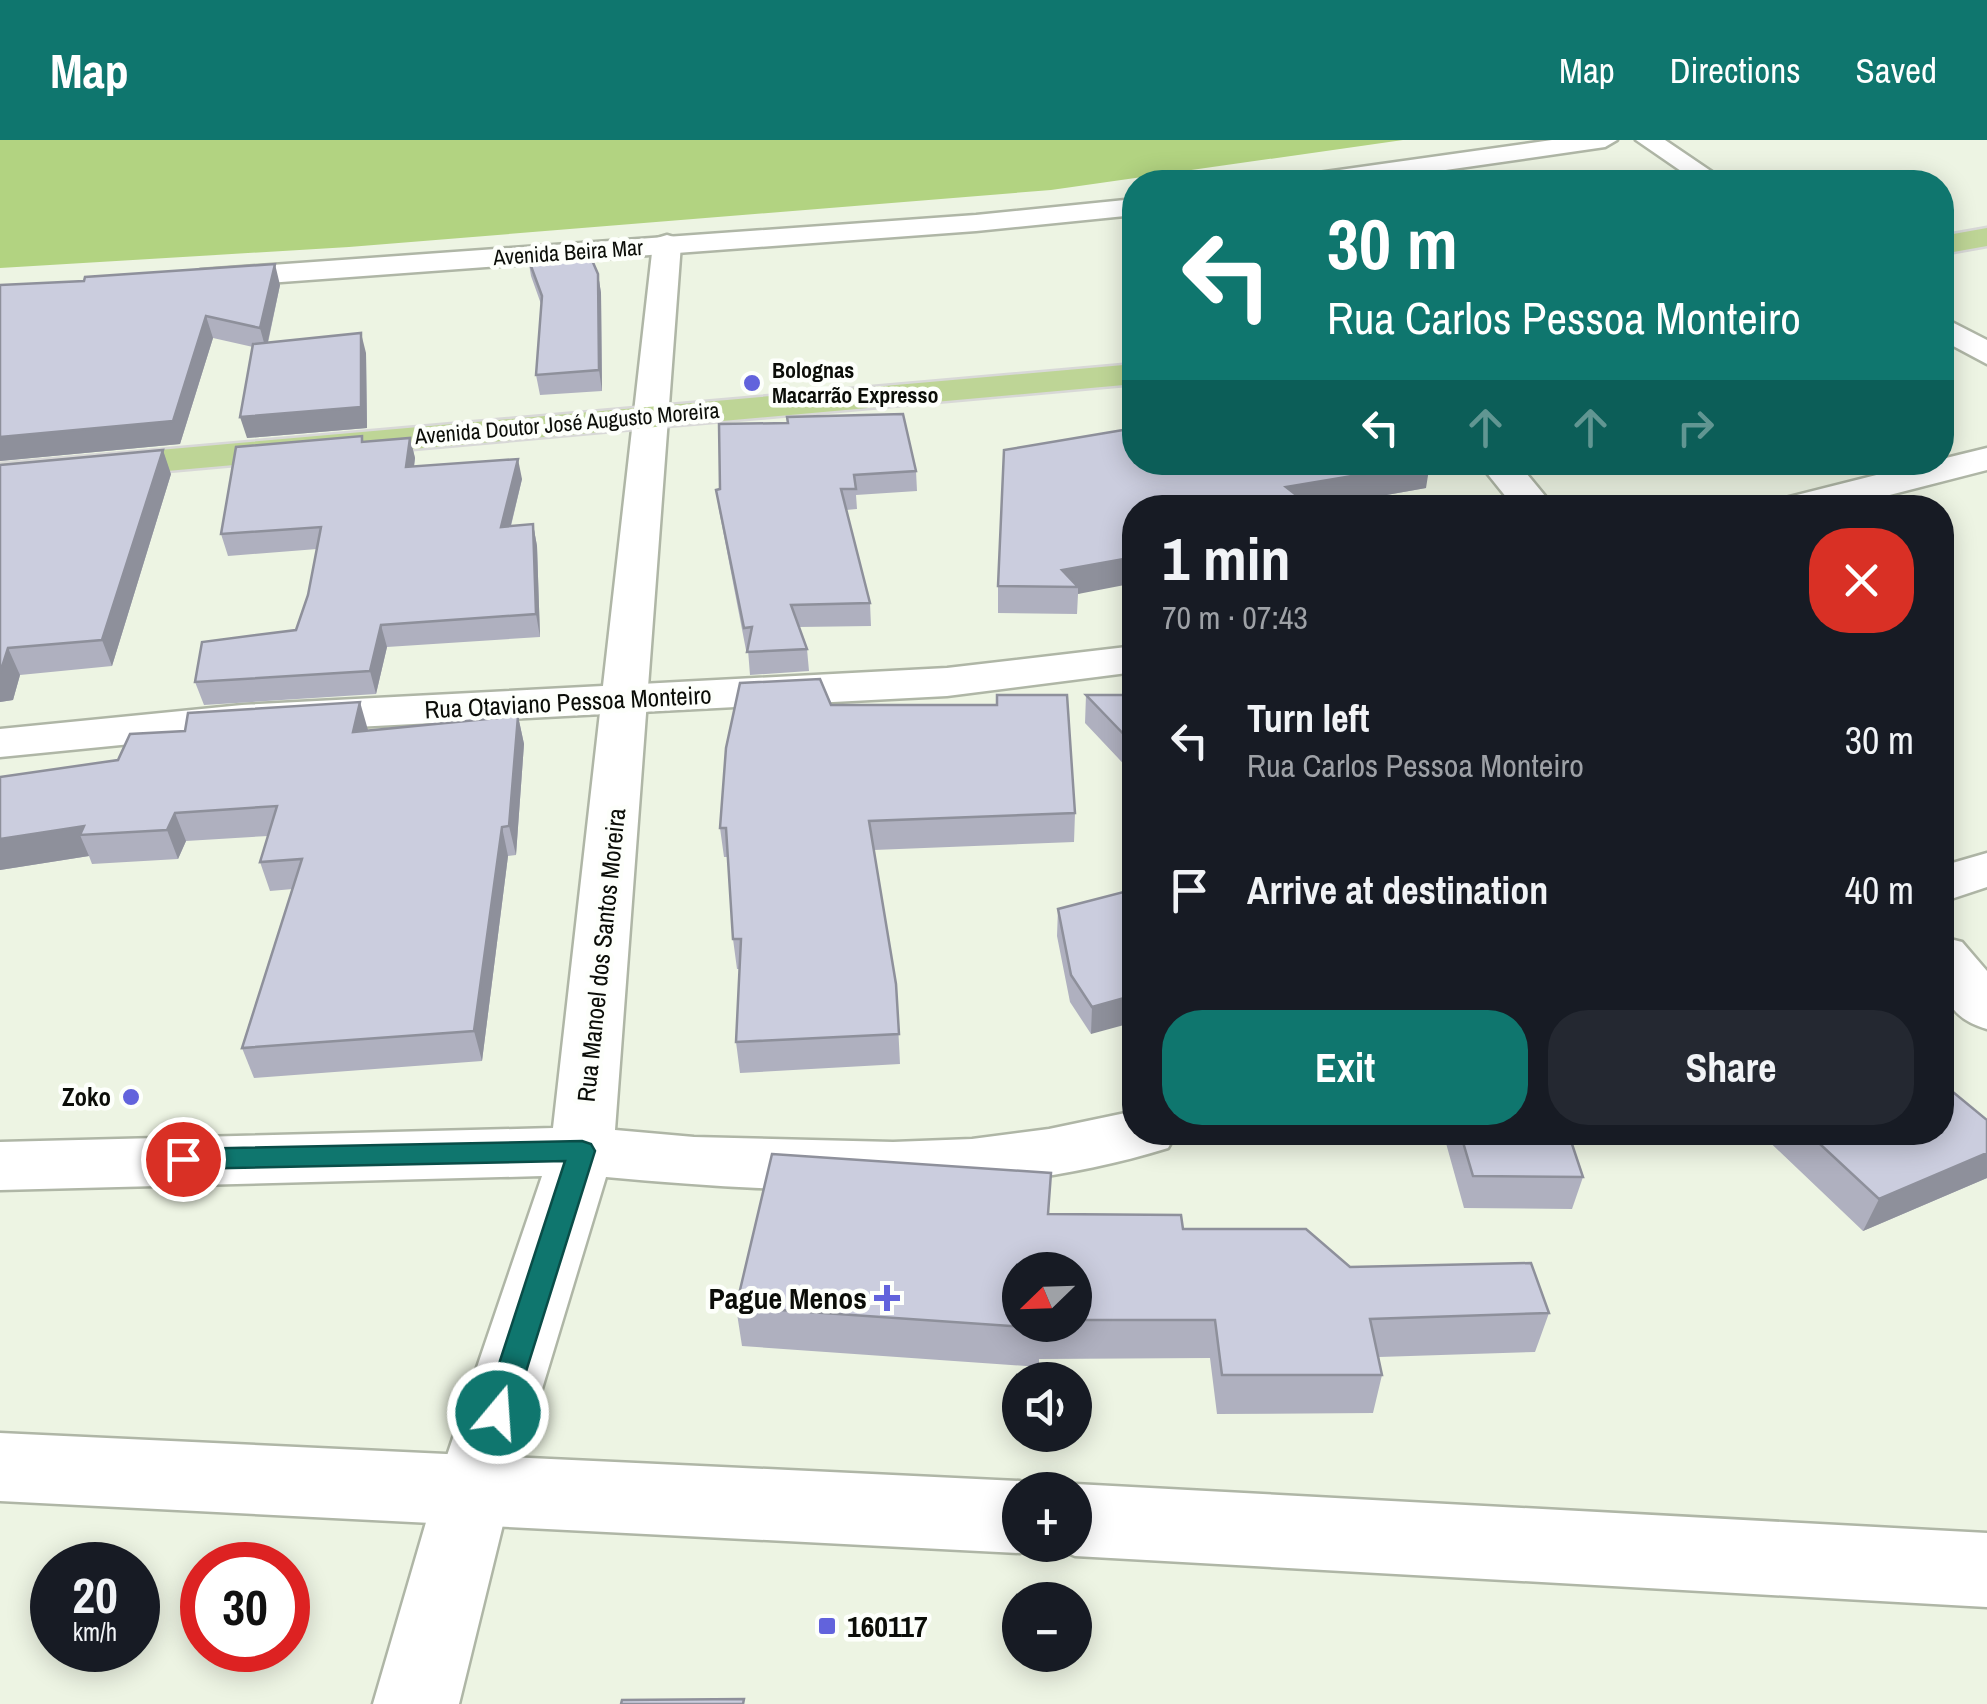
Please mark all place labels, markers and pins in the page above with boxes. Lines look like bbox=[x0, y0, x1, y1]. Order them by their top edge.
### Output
place label: Bolognas Macarrão Expresso bbox=[772, 355, 938, 410]
marker: Bolognas Macarrão Expresso bbox=[741, 372, 763, 394]
place label: Zoko bbox=[62, 1080, 111, 1114]
marker: Zoko bbox=[120, 1086, 142, 1108]
pin bbox=[141, 1117, 226, 1202]
place label: Pague Menos bbox=[708, 1278, 867, 1318]
marker: Pague Menos bbox=[876, 1287, 898, 1309]
place label: 160117 bbox=[847, 1606, 928, 1646]
marker: 160117 bbox=[816, 1615, 838, 1637]

